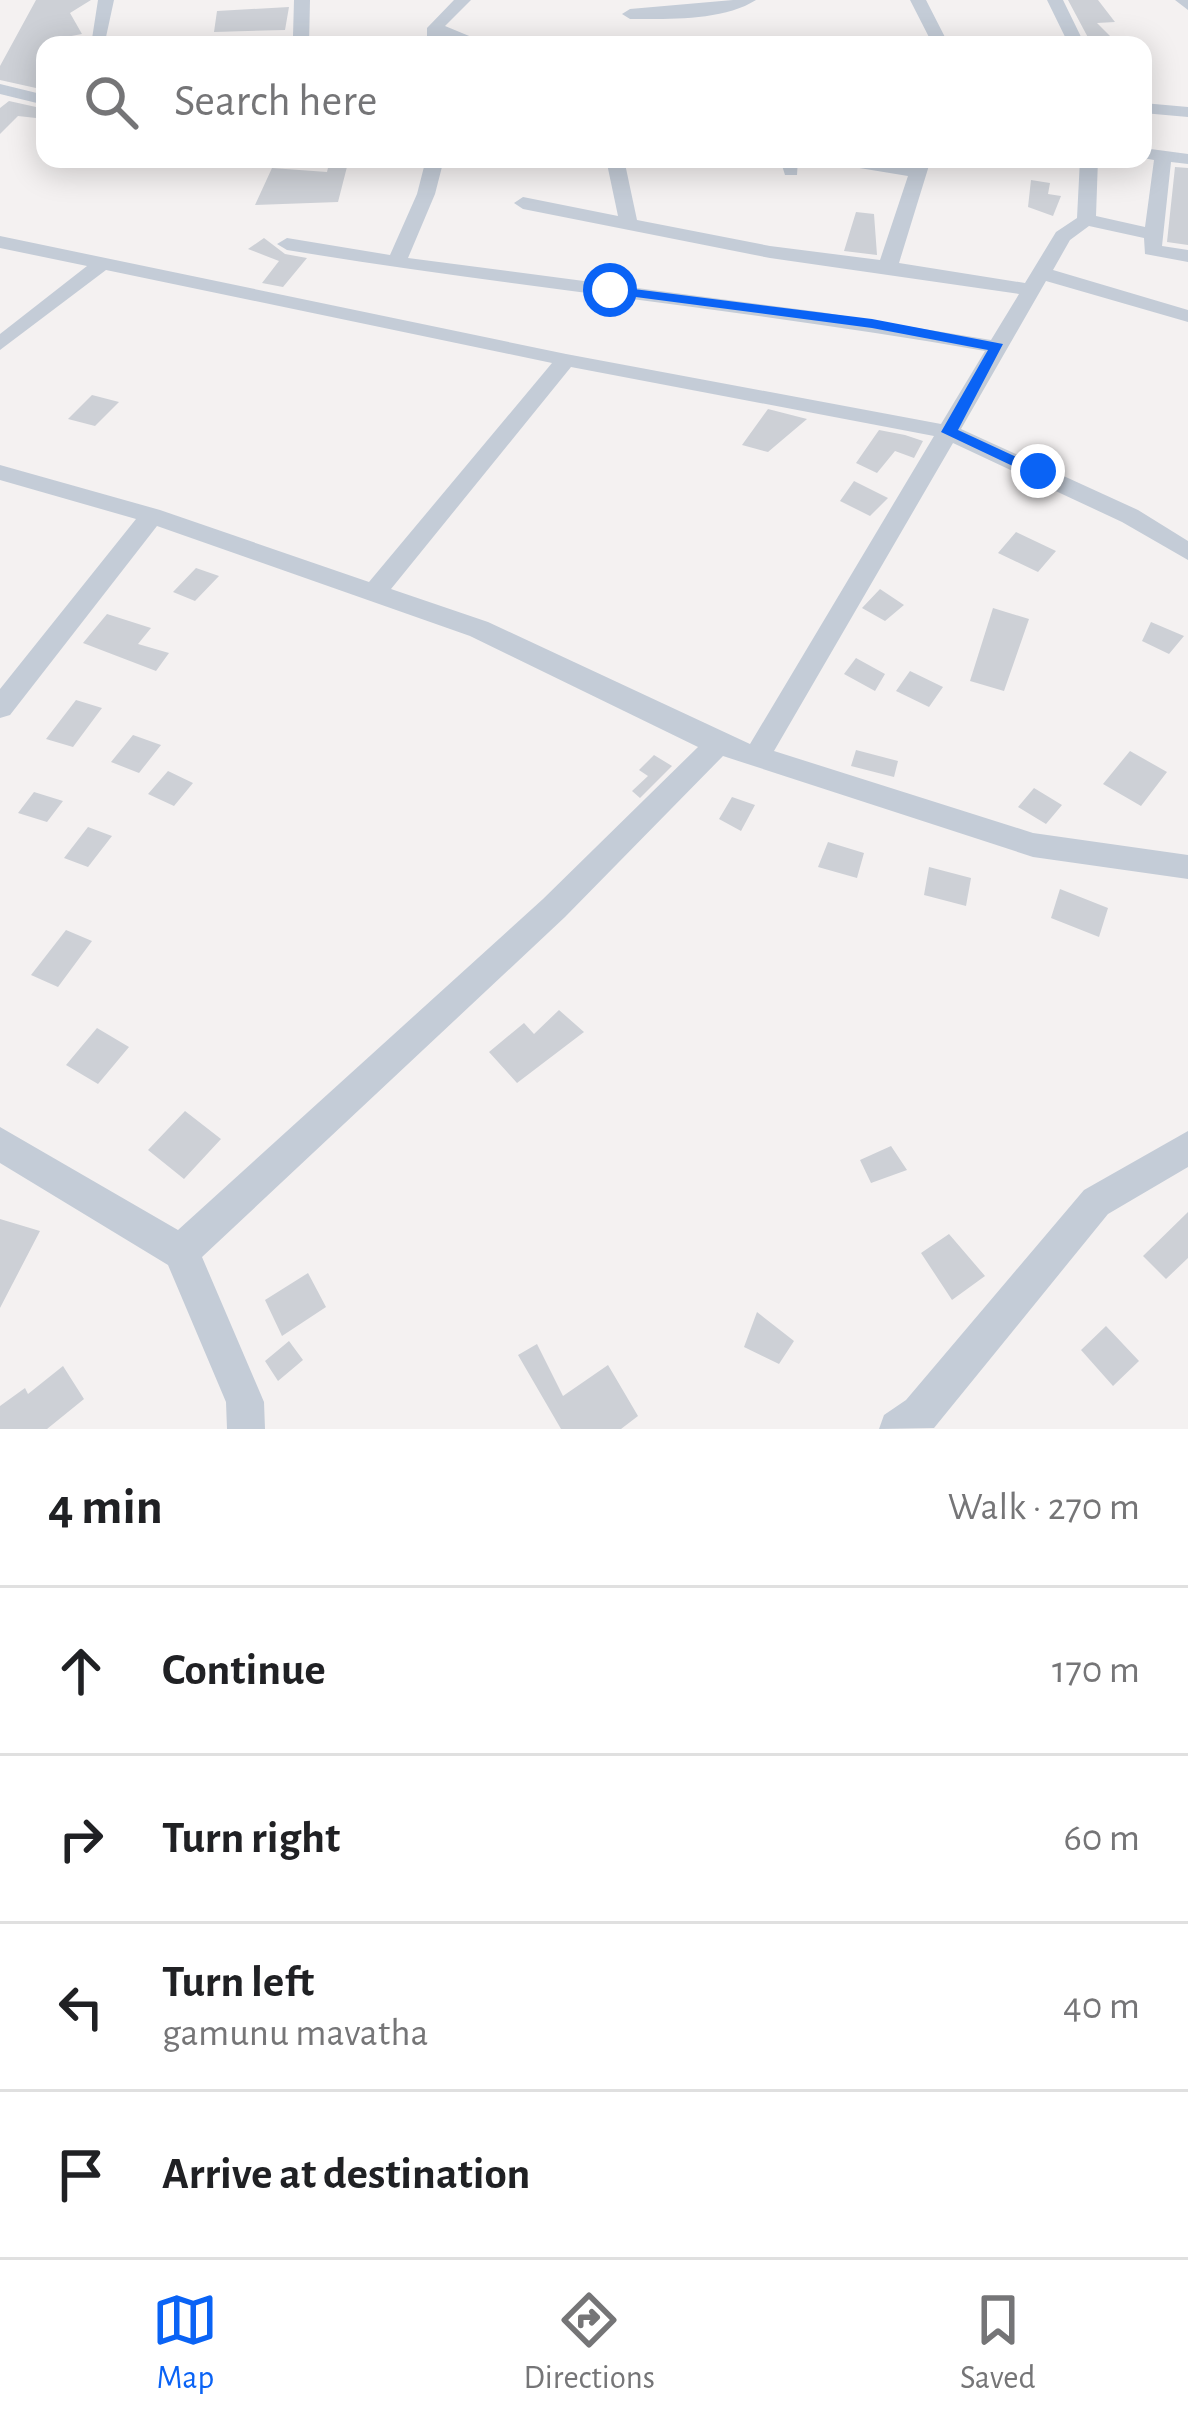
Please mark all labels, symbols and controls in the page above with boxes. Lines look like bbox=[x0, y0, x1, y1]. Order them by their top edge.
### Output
search box bbox=[36, 36, 1152, 168]
icon: search bbox=[78, 69, 144, 135]
text: Search here bbox=[174, 79, 377, 124]
route start bbox=[583, 263, 637, 317]
route end bbox=[1011, 444, 1065, 498]
text: 4 min bbox=[48, 1482, 163, 1533]
text: Walk · 270 m bbox=[948, 1488, 1140, 1527]
icon: ahead bbox=[48, 1638, 114, 1704]
text: Continue bbox=[162, 1648, 326, 1693]
text: 170 m bbox=[1052, 1651, 1140, 1690]
icon: right bbox=[48, 1806, 114, 1872]
text: Turn right bbox=[162, 1816, 340, 1861]
text: 60 m bbox=[1063, 1819, 1140, 1858]
text: Turn left bbox=[162, 1960, 314, 2005]
icon: left bbox=[48, 1974, 114, 2040]
text: 40 m bbox=[1063, 1987, 1140, 2026]
text: gamunu mavatha bbox=[162, 2014, 429, 2053]
icon: arrive bbox=[48, 2142, 114, 2208]
text: Arrive at destination bbox=[162, 2152, 530, 2197]
tab: Map bbox=[152, 2287, 218, 2399]
tab: Directions bbox=[523, 2287, 655, 2399]
tab: Saved bbox=[960, 2287, 1035, 2399]

